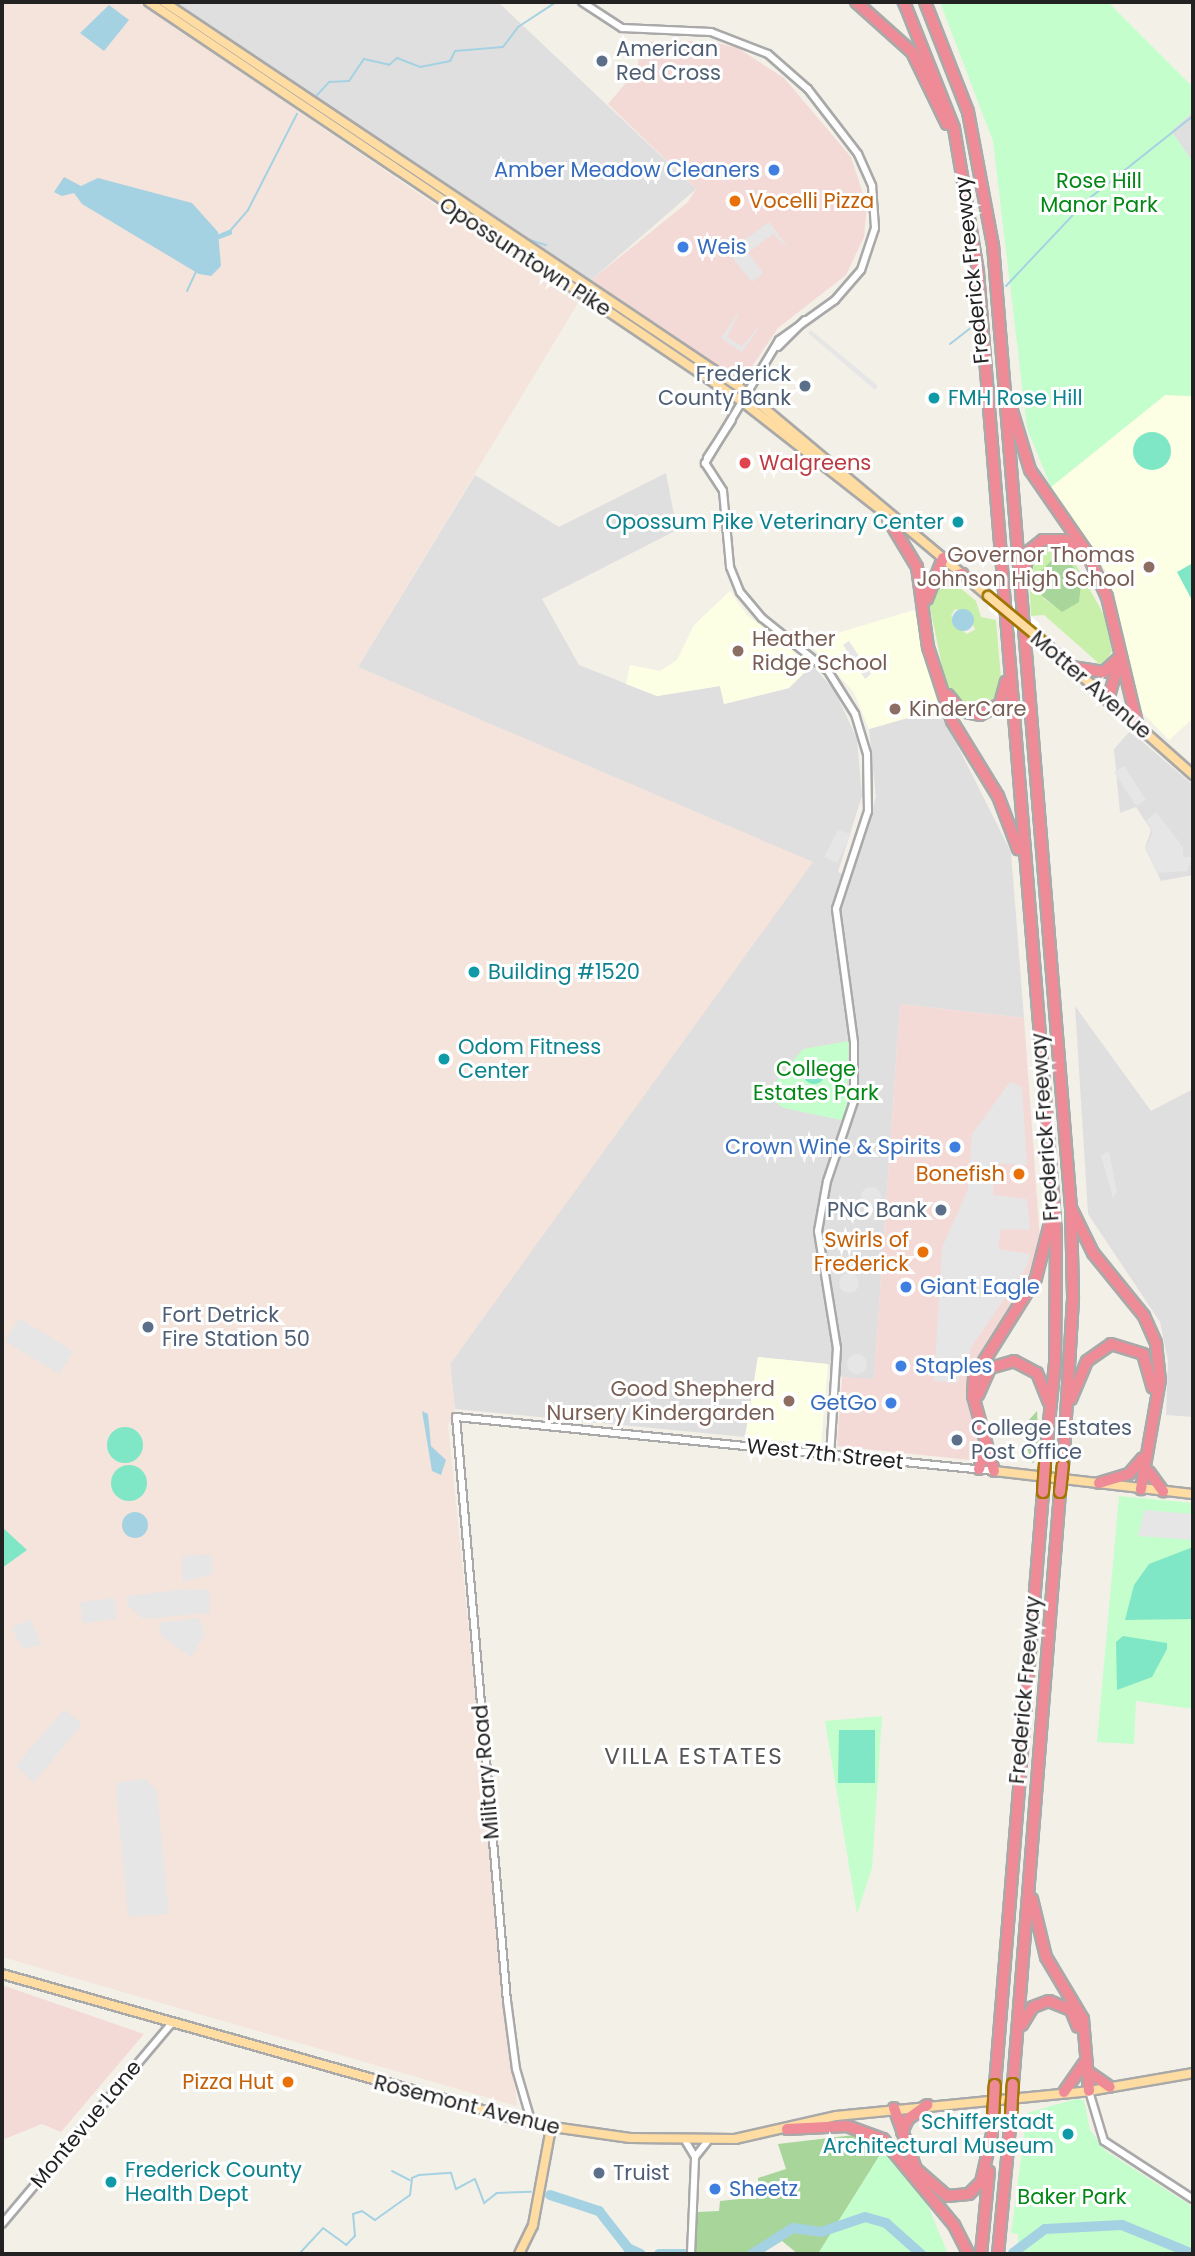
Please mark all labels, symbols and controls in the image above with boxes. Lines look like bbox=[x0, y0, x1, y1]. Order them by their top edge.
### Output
place label: American Red Cross bbox=[616, 36, 721, 86]
marker: American Red Cross bbox=[594, 53, 610, 69]
place label: Amber Meadow Cleaners bbox=[494, 157, 760, 183]
marker: Amber Meadow Cleaners bbox=[766, 162, 782, 178]
park label: Rose Hill Manor Park bbox=[1040, 168, 1158, 218]
street label: Frederick Freeway bbox=[950, 175, 994, 365]
place label: Vocelli Pizza bbox=[749, 188, 874, 214]
street label: Opossumtown Pike bbox=[434, 192, 616, 322]
marker: Vocelli Pizza bbox=[727, 193, 743, 209]
place label: Weis bbox=[697, 234, 747, 260]
marker: Weis bbox=[675, 239, 691, 255]
place label: Frederick County Bank bbox=[658, 361, 791, 411]
marker: Frederick County Bank bbox=[797, 378, 813, 394]
place label: FMH Rose Hill bbox=[948, 385, 1083, 411]
marker: FMH Rose Hill bbox=[926, 390, 942, 406]
place label: Walgreens bbox=[759, 450, 871, 476]
marker: Walgreens bbox=[737, 455, 753, 471]
place label: Opossum Pike Veterinary Center bbox=[606, 509, 944, 535]
marker: Opossum Pike Veterinary Center bbox=[950, 514, 966, 530]
place label: Governor Thomas Johnson High School bbox=[917, 542, 1135, 592]
marker: Governor Thomas Johnson High School bbox=[1141, 559, 1157, 575]
place label: Heather Ridge School bbox=[752, 626, 888, 676]
street label: Motter Avenue bbox=[1025, 626, 1157, 744]
marker: Heather Ridge School bbox=[730, 643, 746, 659]
place label: KinderCare bbox=[909, 696, 1026, 722]
marker: KinderCare bbox=[887, 701, 903, 717]
place label: Building #1520 bbox=[488, 959, 640, 985]
marker: Building #1520 bbox=[466, 964, 482, 980]
street label: Frederick Freeway bbox=[1026, 1032, 1064, 1222]
place label: Odom Fitness Center bbox=[458, 1034, 601, 1084]
marker: Odom Fitness Center bbox=[436, 1051, 452, 1067]
park label: College Estates Park bbox=[753, 1056, 879, 1106]
place label: Crown Wine & Spirits bbox=[725, 1134, 941, 1160]
marker: Crown Wine & Spirits bbox=[947, 1139, 963, 1155]
place label: Bonefish bbox=[916, 1161, 1005, 1187]
marker: Bonefish bbox=[1011, 1166, 1027, 1182]
place label: PNC Bank bbox=[827, 1197, 927, 1223]
marker: PNC Bank bbox=[933, 1202, 949, 1218]
place label: Swirls of Frederick bbox=[814, 1227, 909, 1277]
marker: Swirls of Frederick bbox=[915, 1244, 931, 1260]
place label: Giant Eagle bbox=[920, 1274, 1040, 1300]
marker: Giant Eagle bbox=[898, 1279, 914, 1295]
place label: Fort Detrick Fire Station 50 bbox=[162, 1302, 310, 1352]
marker: Fort Detrick Fire Station 50 bbox=[140, 1319, 156, 1335]
place label: Staples bbox=[915, 1353, 993, 1379]
marker: Staples bbox=[893, 1358, 909, 1374]
place label: Good Shepherd Nursery Kindergarden bbox=[547, 1376, 775, 1426]
place label: GetGo bbox=[810, 1390, 877, 1416]
marker: Good Shepherd Nursery Kindergarden bbox=[781, 1393, 797, 1409]
marker: GetGo bbox=[883, 1395, 899, 1411]
place label: College Estates Post Office bbox=[971, 1415, 1132, 1465]
marker: College Estates Post Office bbox=[949, 1432, 965, 1448]
street label: West 7th Street bbox=[745, 1433, 905, 1475]
street label: Frederick Freeway bbox=[1004, 1595, 1046, 1785]
street label: Military Road bbox=[468, 1704, 504, 1840]
district label: VILLA ESTATES bbox=[606, 1742, 782, 1770]
street label: Montevue Lane bbox=[25, 2055, 147, 2193]
place label: Pizza Hut bbox=[182, 2069, 274, 2095]
street label: Rosemont Avenue bbox=[371, 2070, 563, 2140]
marker: Pizza Hut bbox=[280, 2074, 296, 2090]
place label: Schifferstadt Architectural Museum bbox=[823, 2109, 1054, 2159]
marker: Schifferstadt Architectural Museum bbox=[1060, 2126, 1076, 2142]
place label: Frederick County Health Dept bbox=[125, 2157, 302, 2207]
place label: Truist bbox=[613, 2160, 669, 2186]
marker: Truist bbox=[591, 2165, 607, 2181]
marker: Frederick County Health Dept bbox=[103, 2174, 119, 2190]
place label: Sheetz bbox=[729, 2176, 798, 2202]
marker: Sheetz bbox=[707, 2181, 723, 2197]
park label: Baker Park bbox=[1017, 2184, 1127, 2210]

